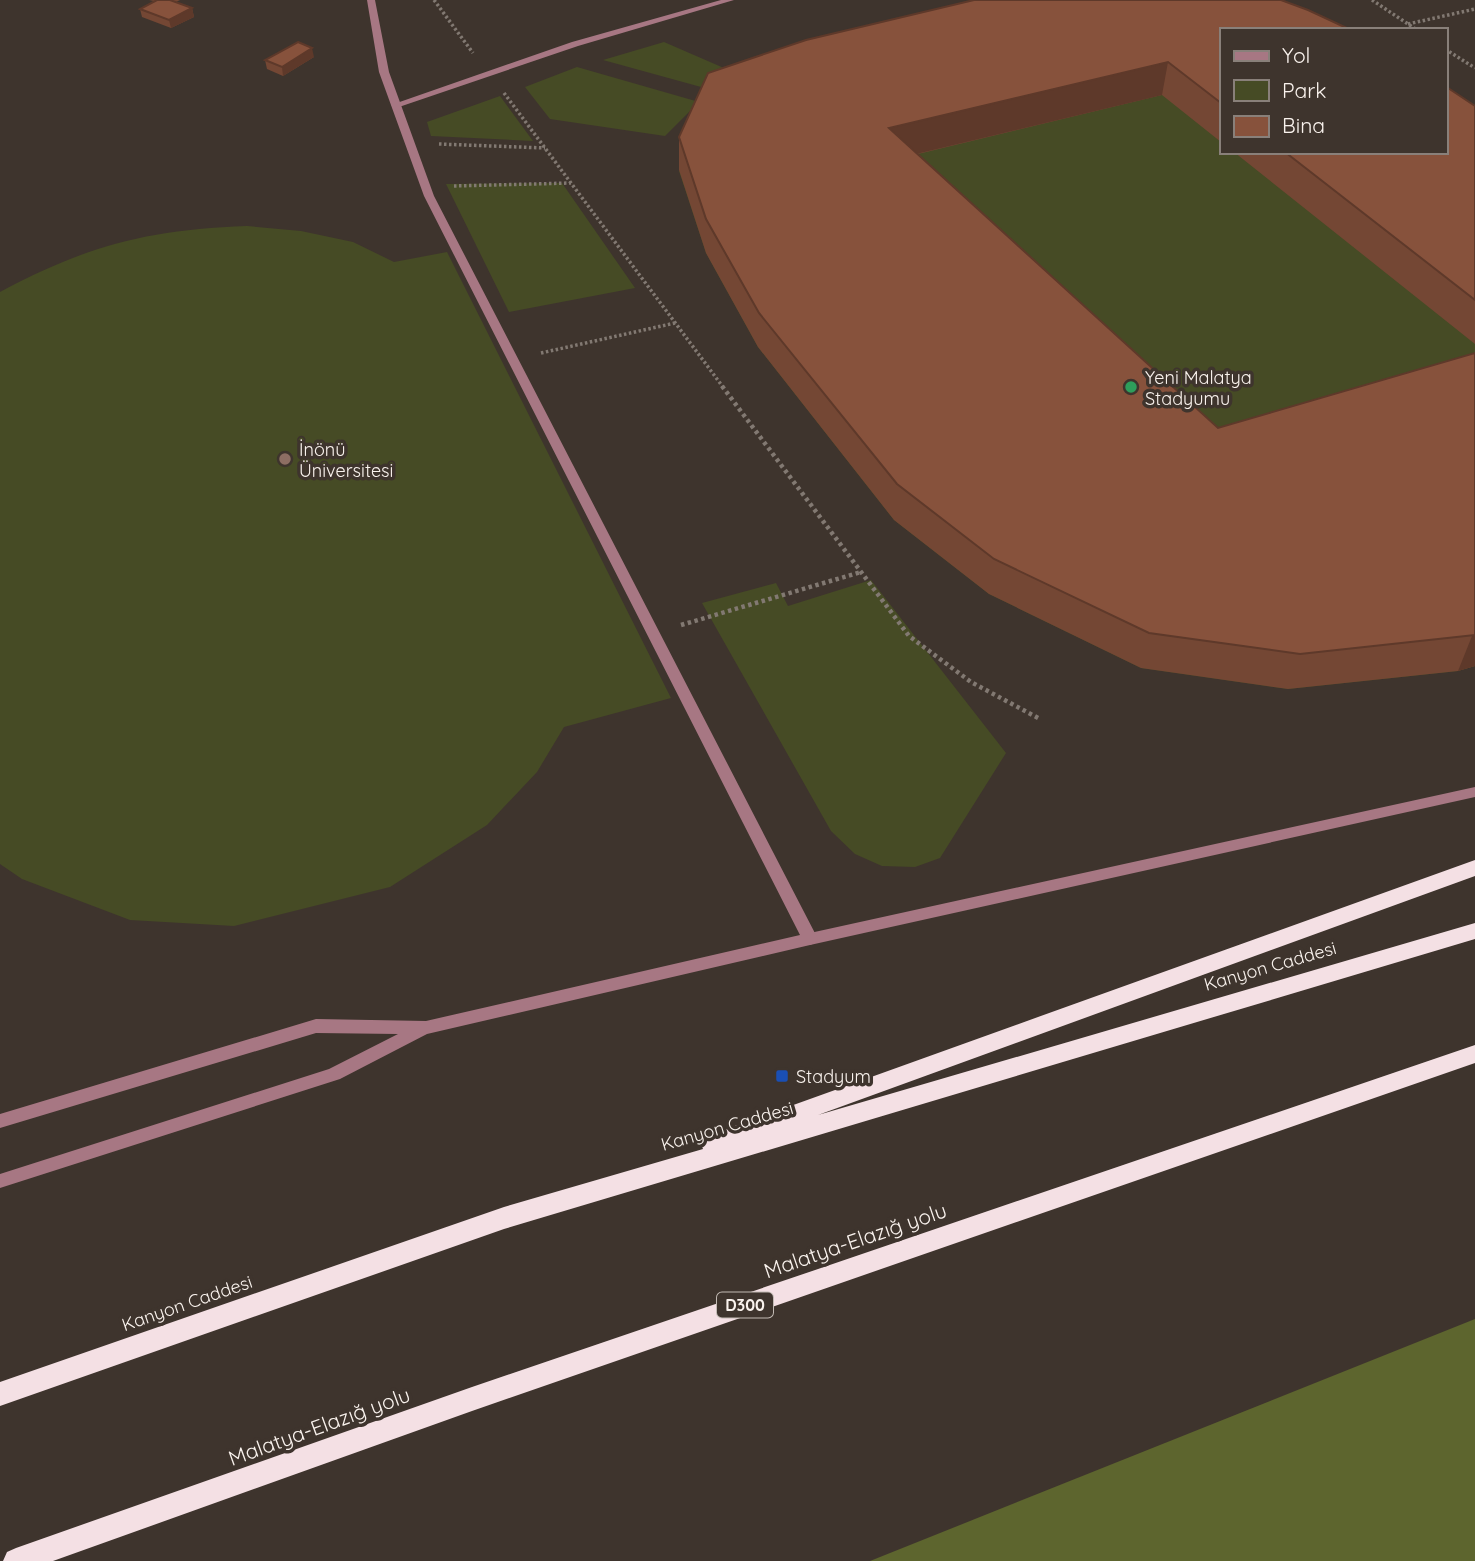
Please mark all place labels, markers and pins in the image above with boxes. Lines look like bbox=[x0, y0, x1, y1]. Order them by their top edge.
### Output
place label: Yeni Malatya Stadyumu bbox=[1145, 366, 1252, 410]
marker: Yeni Malatya Stadyumu bbox=[1123, 379, 1139, 395]
place label: İnönü Üniversitesi bbox=[299, 438, 393, 482]
marker: İnönü Üniversitesi bbox=[277, 451, 293, 467]
place label: Stadyum bbox=[796, 1065, 871, 1088]
marker: Stadyum bbox=[774, 1068, 790, 1084]

